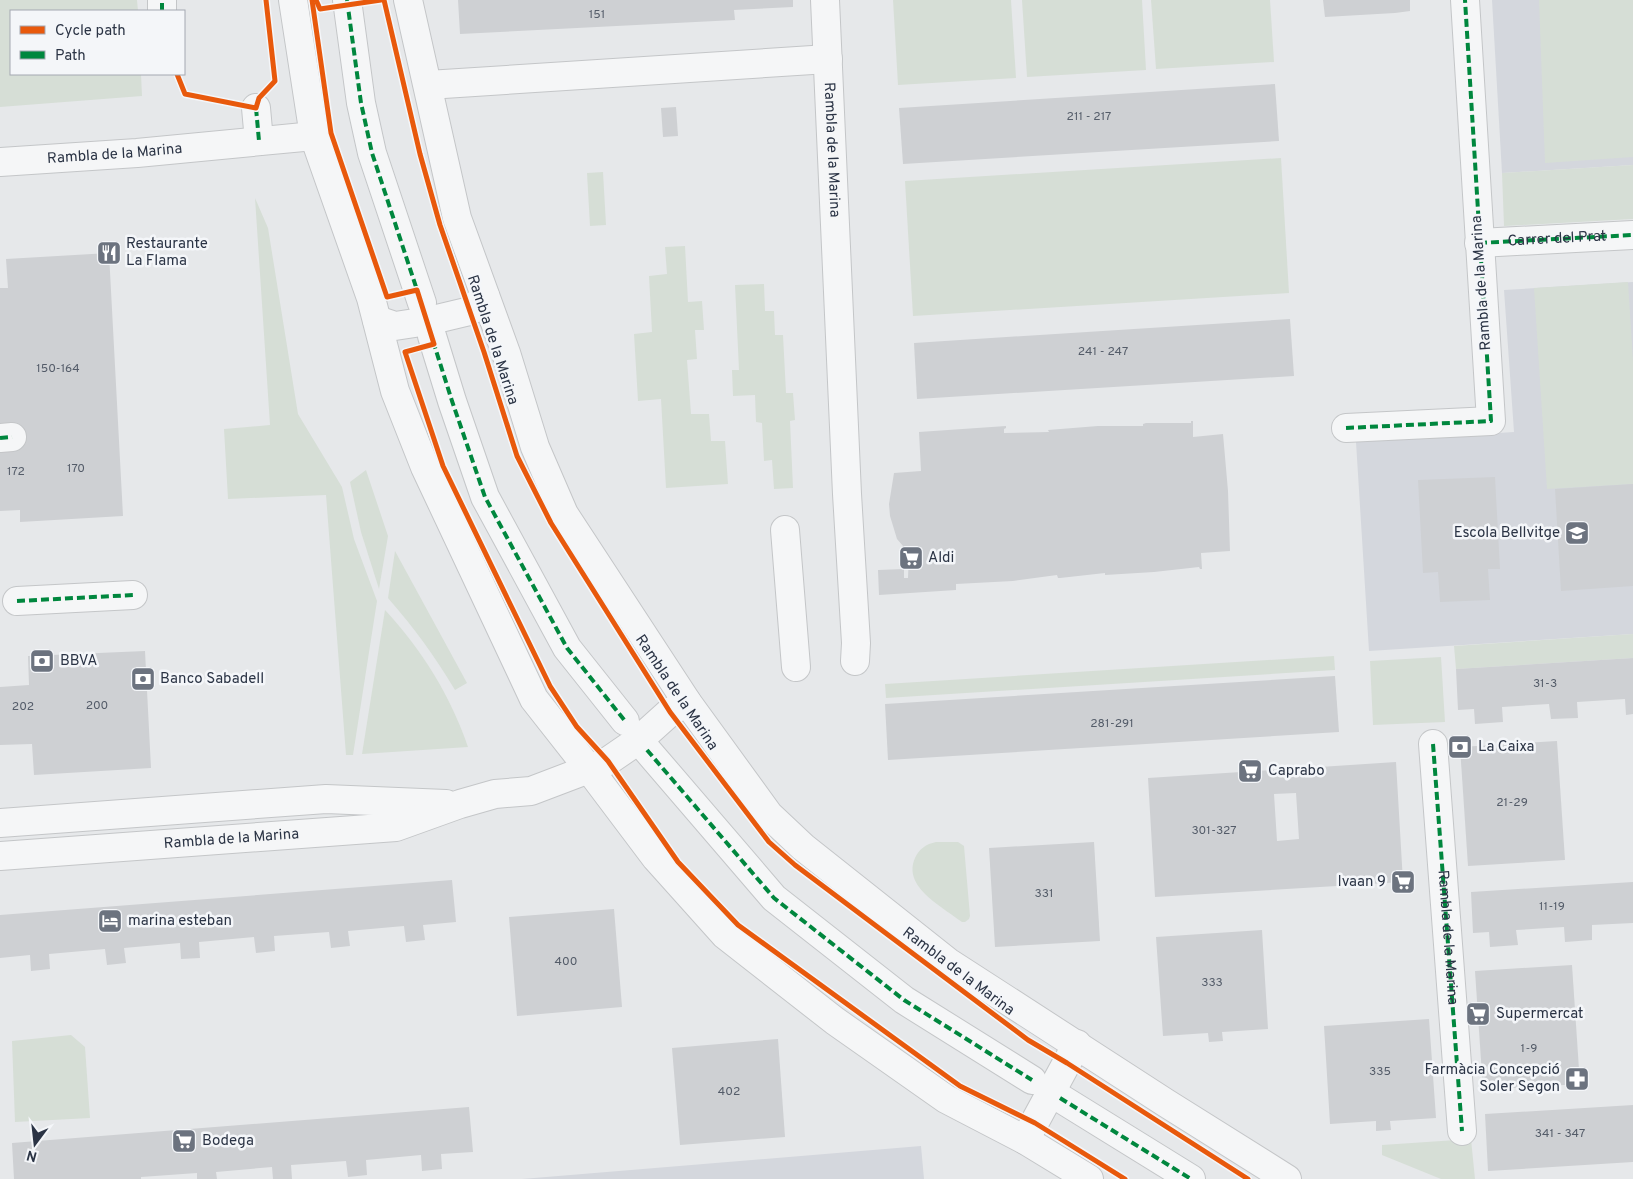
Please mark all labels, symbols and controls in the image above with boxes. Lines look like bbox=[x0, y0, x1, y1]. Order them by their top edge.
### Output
house number: 151 bbox=[589, 7, 605, 23]
legend bbox=[10, 10, 185, 75]
text: Cycle path bbox=[55, 22, 126, 41]
text: Path bbox=[55, 47, 86, 66]
street label: Rambla de la Marina bbox=[819, 82, 844, 218]
house number: 211 - 217 bbox=[1067, 109, 1111, 125]
street label: Rambla de la Marina bbox=[46, 139, 183, 168]
street label: Rambla de la Marina bbox=[1468, 215, 1496, 351]
street label: Carrer del Prat bbox=[1507, 227, 1607, 251]
place label: Restaurante La Flama bbox=[126, 235, 208, 271]
restaurant icon: Restaurante La Flama bbox=[96, 240, 122, 266]
street label: Rambla de la Marina bbox=[462, 273, 522, 407]
house number: 241 - 247 bbox=[1078, 344, 1128, 360]
house number: 150-164 bbox=[36, 361, 80, 377]
house number: 170 bbox=[67, 461, 85, 477]
house number: 172 bbox=[7, 464, 25, 480]
school or university icon: Escola Bellvitge bbox=[1564, 520, 1590, 546]
place label: Escola Bellvitge bbox=[1454, 524, 1560, 543]
supermarket icon: Aldi bbox=[898, 545, 924, 571]
place label: Aldi bbox=[928, 549, 954, 568]
street label: Rambla de la Marina bbox=[630, 632, 722, 754]
bank icon: BBVA bbox=[29, 648, 55, 674]
place label: BBVA bbox=[60, 652, 97, 671]
bank icon: Banco Sabadell bbox=[130, 666, 156, 692]
place label: Banco Sabadell bbox=[160, 670, 264, 689]
house number: 31-3 bbox=[1533, 676, 1557, 692]
house number: 200 bbox=[86, 698, 108, 714]
house number: 202 bbox=[12, 699, 34, 715]
house number: 281-291 bbox=[1090, 716, 1134, 732]
bank icon: La Caixa bbox=[1447, 734, 1473, 760]
place label: La Caixa bbox=[1478, 738, 1534, 757]
supermarket icon: Caprabo bbox=[1237, 758, 1263, 784]
place label: Caprabo bbox=[1268, 762, 1325, 781]
house number: 21-29 bbox=[1496, 795, 1528, 811]
house number: 301-327 bbox=[1191, 823, 1237, 839]
street label: Rambla de la Marina bbox=[163, 825, 300, 853]
supermarket icon: Ivaan 9 bbox=[1390, 869, 1416, 895]
street label: Rambla de la Marina bbox=[1433, 869, 1462, 1006]
place label: Ivaan 9 bbox=[1337, 873, 1386, 892]
house number: 331 bbox=[1035, 886, 1053, 902]
house number: 11-19 bbox=[1539, 899, 1565, 915]
hotel icon: marina esteban bbox=[97, 908, 123, 934]
place label: marina esteban bbox=[128, 912, 232, 931]
street label: Rambla de la Marina bbox=[898, 924, 1018, 1020]
house number: 400 bbox=[555, 954, 577, 970]
house number: 333 bbox=[1201, 975, 1223, 991]
supermarket icon: Supermercat bbox=[1465, 1001, 1491, 1027]
place label: Supermercat bbox=[1496, 1005, 1584, 1024]
house number: 1-9 bbox=[1521, 1041, 1537, 1057]
place label: Farmàcia Concepció Soler Segon bbox=[1424, 1061, 1560, 1097]
house number: 335 bbox=[1369, 1064, 1391, 1080]
pharmacy icon: Farmàcia Concepció Soler Segon bbox=[1564, 1066, 1590, 1092]
house number: 402 bbox=[718, 1084, 740, 1100]
north arrow bbox=[10, 1119, 60, 1169]
house number: 341 - 347 bbox=[1535, 1126, 1585, 1142]
supermarket icon: Bodega bbox=[171, 1128, 197, 1154]
place label: Bodega bbox=[202, 1132, 254, 1151]
text: N bbox=[25, 1146, 39, 1165]

